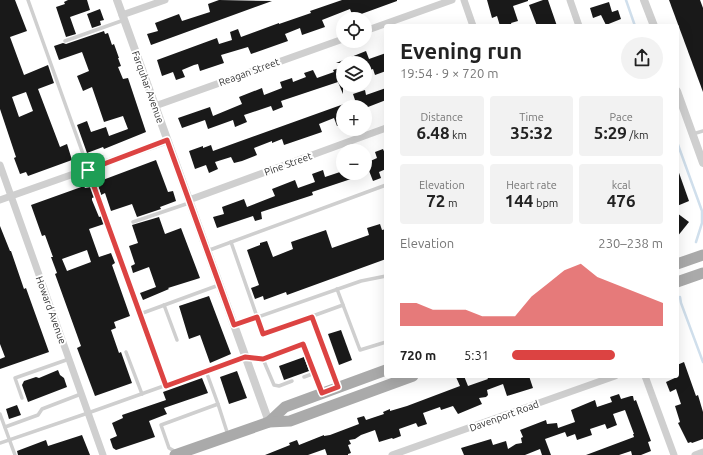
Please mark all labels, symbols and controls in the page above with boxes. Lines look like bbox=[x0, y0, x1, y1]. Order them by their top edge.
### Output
map controls bbox=[336, 12, 372, 180]
button: locate bbox=[336, 12, 372, 48]
button: share bbox=[621, 37, 663, 79]
text: Evening run bbox=[400, 38, 522, 63]
street label: Farquhar Avenue bbox=[130, 49, 166, 125]
street label: Reagan Street bbox=[217, 56, 281, 88]
button: layers bbox=[336, 56, 372, 92]
text: 19:54 · 9 × 720 m bbox=[400, 66, 499, 80]
button: + bbox=[336, 100, 372, 136]
text: Distance bbox=[421, 111, 463, 123]
text: Time bbox=[519, 111, 544, 123]
text: Pace bbox=[610, 111, 633, 123]
text: 6.48 bbox=[417, 123, 450, 142]
text: 35:32 bbox=[510, 123, 553, 142]
text: 5:29 bbox=[594, 123, 627, 142]
text: km bbox=[450, 129, 467, 141]
text: /km bbox=[627, 129, 648, 141]
button: − bbox=[336, 144, 372, 180]
street label: Pine Street bbox=[263, 150, 313, 178]
pin bbox=[71, 153, 105, 187]
icon: arrive bbox=[77, 159, 99, 181]
text: Elevation bbox=[419, 179, 465, 191]
text: Heart rate bbox=[506, 179, 557, 191]
text: kcal bbox=[612, 179, 631, 191]
text: 72 bbox=[426, 191, 445, 210]
text: 144 bbox=[505, 191, 533, 210]
text: 476 bbox=[607, 191, 636, 210]
text: m bbox=[445, 197, 457, 209]
text: bpm bbox=[533, 197, 558, 209]
text: Elevation bbox=[400, 236, 454, 250]
text: 230–238 m bbox=[598, 236, 663, 250]
street label: Howard Avenue bbox=[34, 275, 68, 345]
text: 720 m bbox=[400, 348, 436, 362]
text: 5:31 bbox=[464, 348, 489, 362]
street label: Davenport Road bbox=[468, 398, 540, 434]

